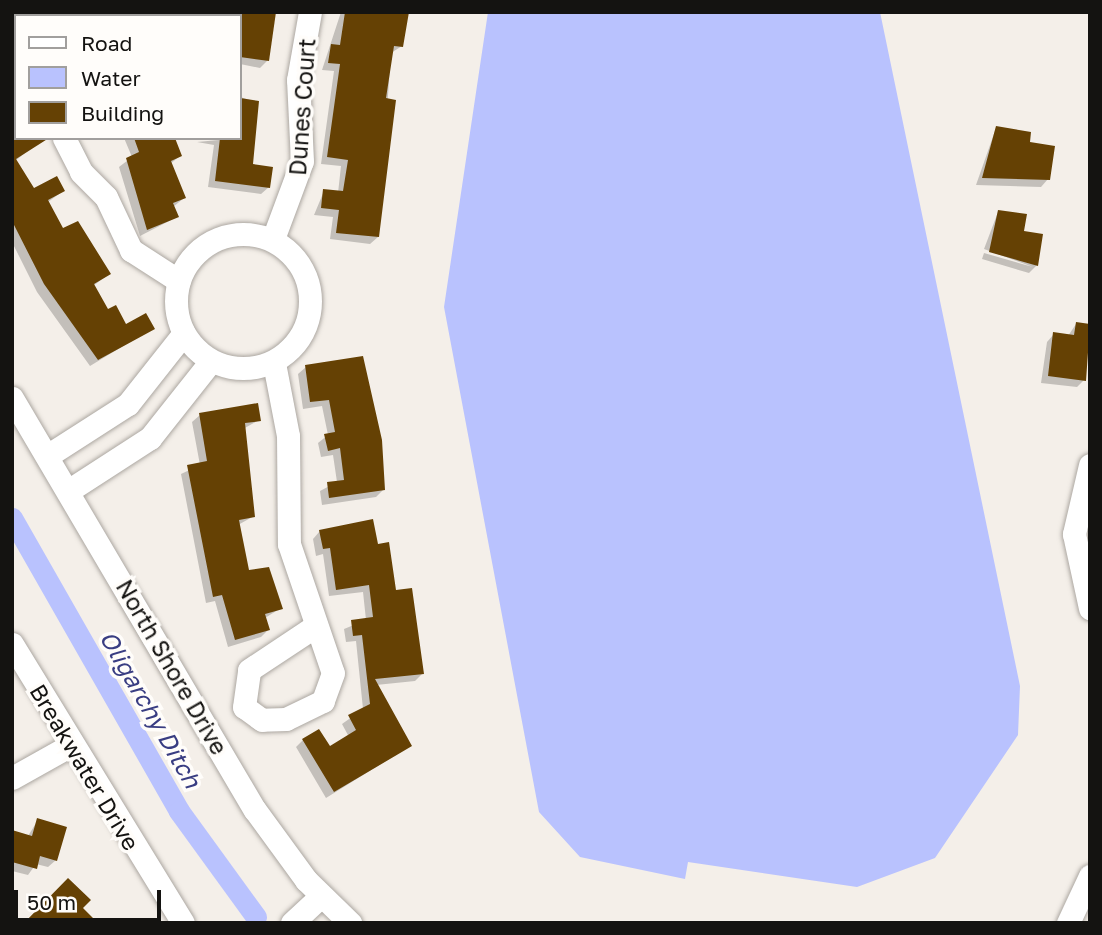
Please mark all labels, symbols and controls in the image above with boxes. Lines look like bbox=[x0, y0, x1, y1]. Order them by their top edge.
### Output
legend bbox=[14, 14, 242, 140]
text: Road bbox=[81, 30, 132, 56]
street label: Dunes Court bbox=[283, 37, 321, 177]
text: Water bbox=[81, 65, 141, 91]
text: Building bbox=[81, 100, 164, 126]
street label: North Shore Drive bbox=[111, 575, 233, 759]
water label: Oligarchy Ditch bbox=[94, 625, 208, 793]
street label: Breakwater Drive bbox=[25, 679, 145, 855]
scale bar bbox=[18, 876, 164, 920]
text: 50 m bbox=[27, 889, 76, 915]

